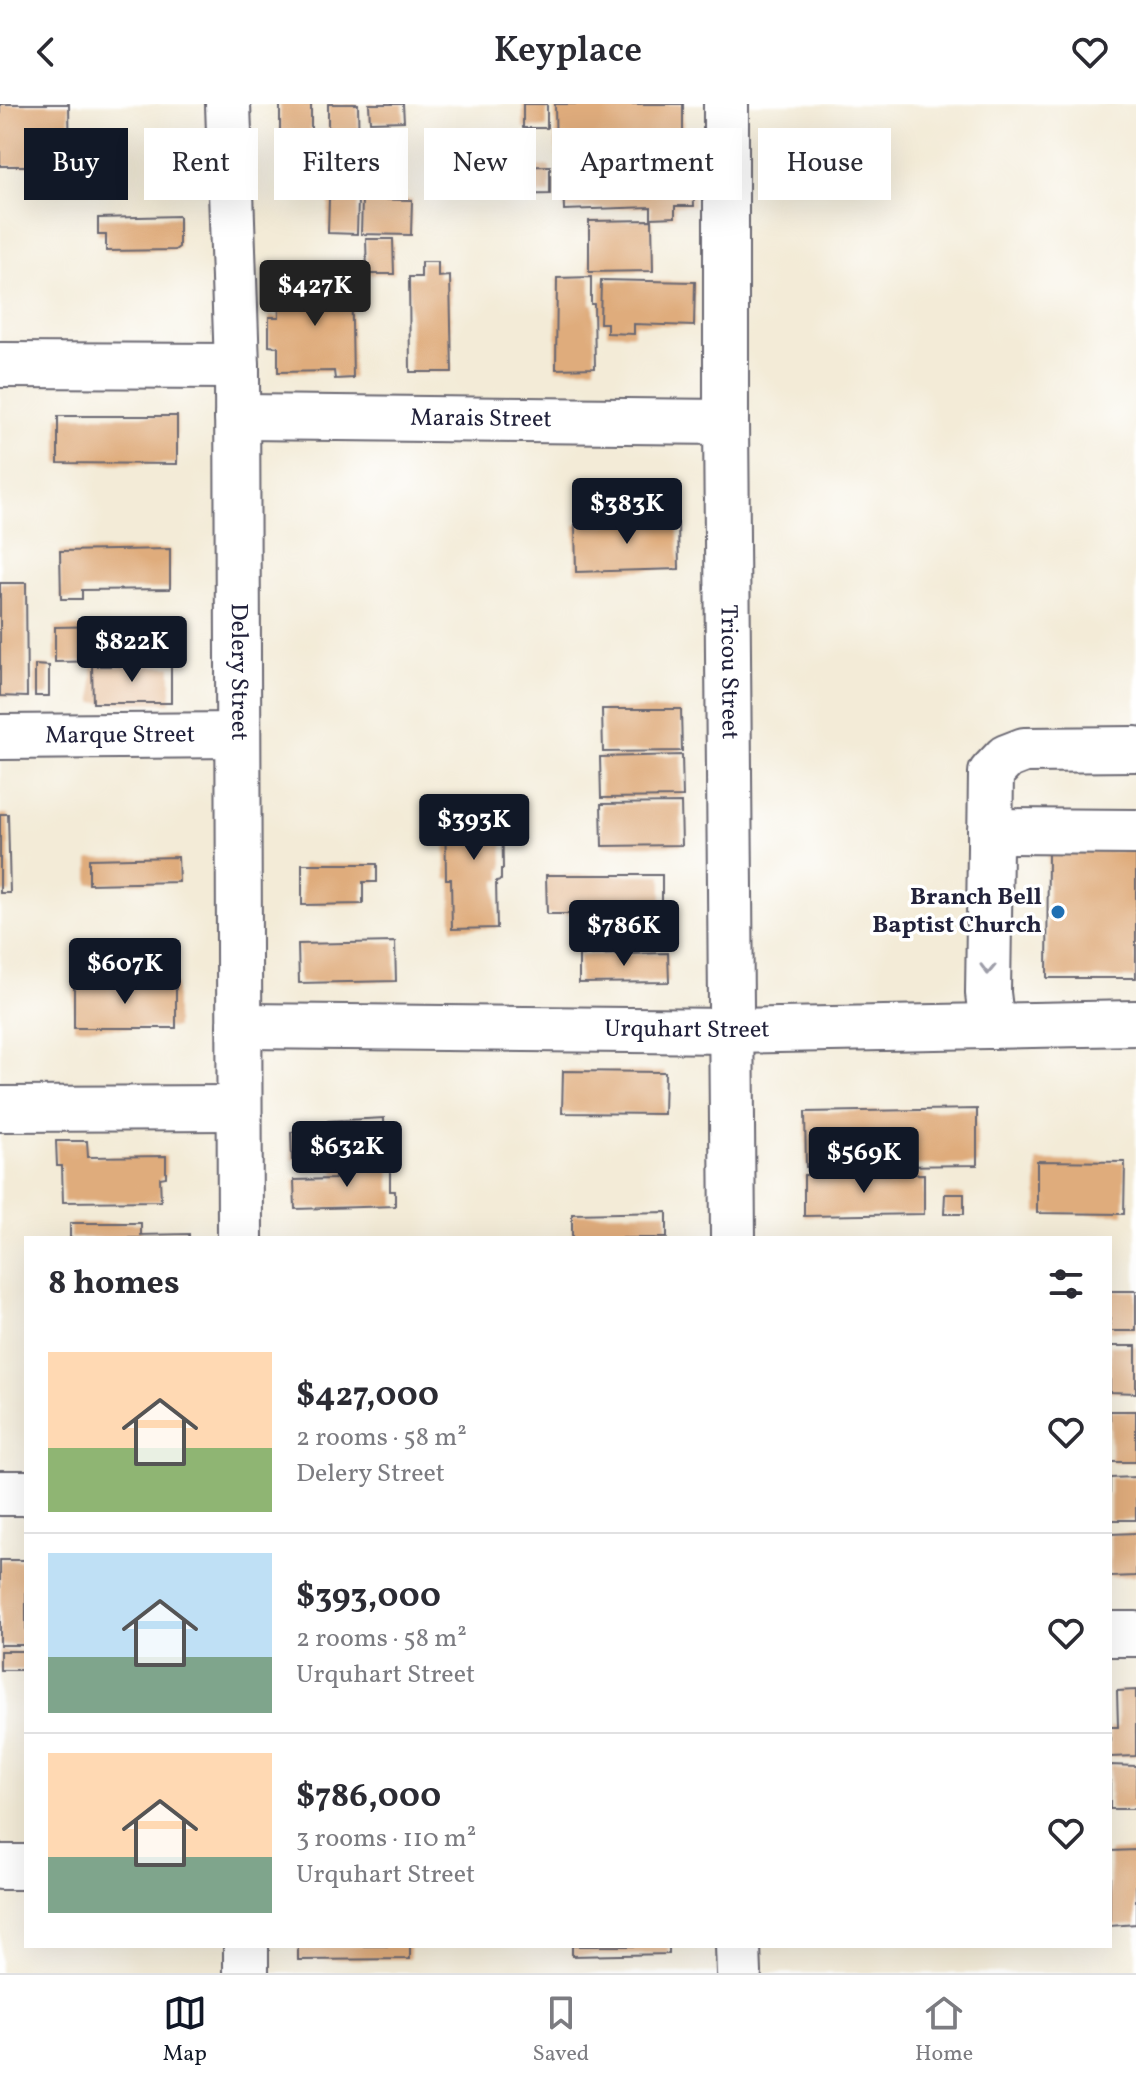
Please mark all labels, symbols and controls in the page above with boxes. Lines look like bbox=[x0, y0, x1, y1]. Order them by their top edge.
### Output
text: Keyplace bbox=[494, 27, 642, 77]
icon: back bbox=[24, 30, 68, 74]
icon: heart bbox=[1068, 30, 1112, 74]
chip: Buy bbox=[24, 128, 128, 200]
chip: Rent bbox=[144, 128, 258, 200]
chip: Filters bbox=[274, 128, 408, 200]
chip: New bbox=[424, 128, 536, 200]
chip: Apartment bbox=[552, 128, 742, 200]
chip: House bbox=[758, 128, 891, 200]
pin: $427K bbox=[259, 260, 371, 328]
text: $427K bbox=[278, 268, 352, 304]
street label: Marais Street bbox=[410, 402, 552, 437]
pin: $383K bbox=[571, 478, 683, 546]
text: $383K bbox=[590, 486, 664, 522]
street label: Delery Street bbox=[221, 603, 255, 741]
street label: Tricou Street bbox=[711, 604, 746, 740]
pin: $822K bbox=[76, 616, 188, 684]
text: $822K bbox=[95, 624, 169, 660]
street label: Marque Street bbox=[45, 718, 195, 754]
pin: $393K bbox=[418, 794, 530, 862]
text: $393K bbox=[437, 802, 511, 838]
place label: Branch Bell Baptist Church bbox=[872, 881, 1042, 943]
pin: $786K bbox=[568, 900, 680, 968]
marker: Branch Bell Baptist Church bbox=[1049, 903, 1067, 921]
text: $786K bbox=[587, 908, 661, 944]
pin: $607K bbox=[69, 938, 181, 1006]
text: $607K bbox=[87, 946, 163, 982]
one-way arrow bbox=[979, 963, 997, 976]
street label: Urquhart Street bbox=[604, 1013, 770, 1048]
pin: $632K bbox=[291, 1121, 403, 1189]
pin: $569K bbox=[808, 1127, 920, 1195]
text: $632K bbox=[310, 1129, 384, 1165]
text: $569K bbox=[827, 1135, 901, 1171]
text: 8 homes bbox=[48, 1261, 180, 1308]
icon: filters bbox=[1044, 1262, 1088, 1306]
text: $427,000 bbox=[296, 1373, 439, 1420]
icon: home bbox=[112, 1384, 208, 1480]
icon: heart bbox=[1044, 1410, 1088, 1454]
text: 2 rooms · 58 m² bbox=[296, 1420, 467, 1456]
text: Delery Street bbox=[296, 1456, 445, 1492]
text: $393,000 bbox=[296, 1574, 441, 1621]
icon: home bbox=[112, 1585, 208, 1681]
icon: heart bbox=[1044, 1611, 1088, 1655]
text: 2 rooms · 58 m² bbox=[296, 1621, 467, 1657]
text: Urquhart Street bbox=[296, 1657, 475, 1693]
text: $786,000 bbox=[296, 1774, 441, 1821]
icon: home bbox=[112, 1785, 208, 1881]
icon: heart bbox=[1044, 1811, 1088, 1855]
text: 3 rooms · 110 m² bbox=[296, 1821, 476, 1857]
text: Urquhart Street bbox=[296, 1857, 475, 1893]
tab: Map bbox=[163, 1991, 207, 2070]
tab: Saved bbox=[533, 1991, 589, 2070]
tab: Home bbox=[915, 1991, 973, 2070]

